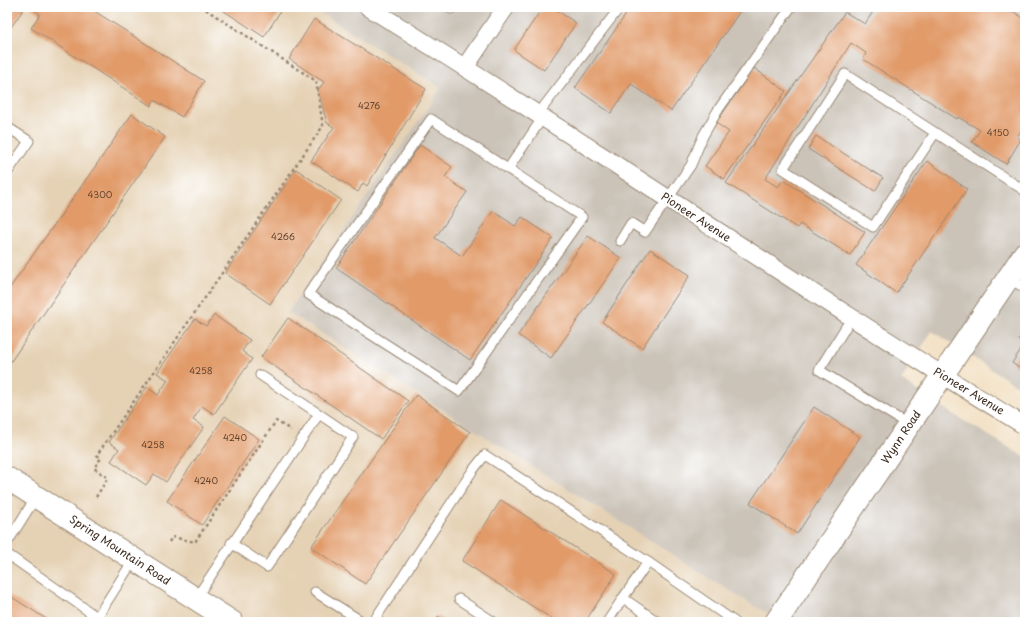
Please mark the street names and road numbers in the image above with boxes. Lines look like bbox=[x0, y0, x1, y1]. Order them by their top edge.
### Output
street label: Pioneer Avenue bbox=[658, 188, 735, 246]
street label: Pioneer Avenue bbox=[931, 363, 1008, 419]
street label: Wynn Road bbox=[876, 407, 925, 467]
street label: Spring Mountain Road bbox=[66, 510, 174, 589]

